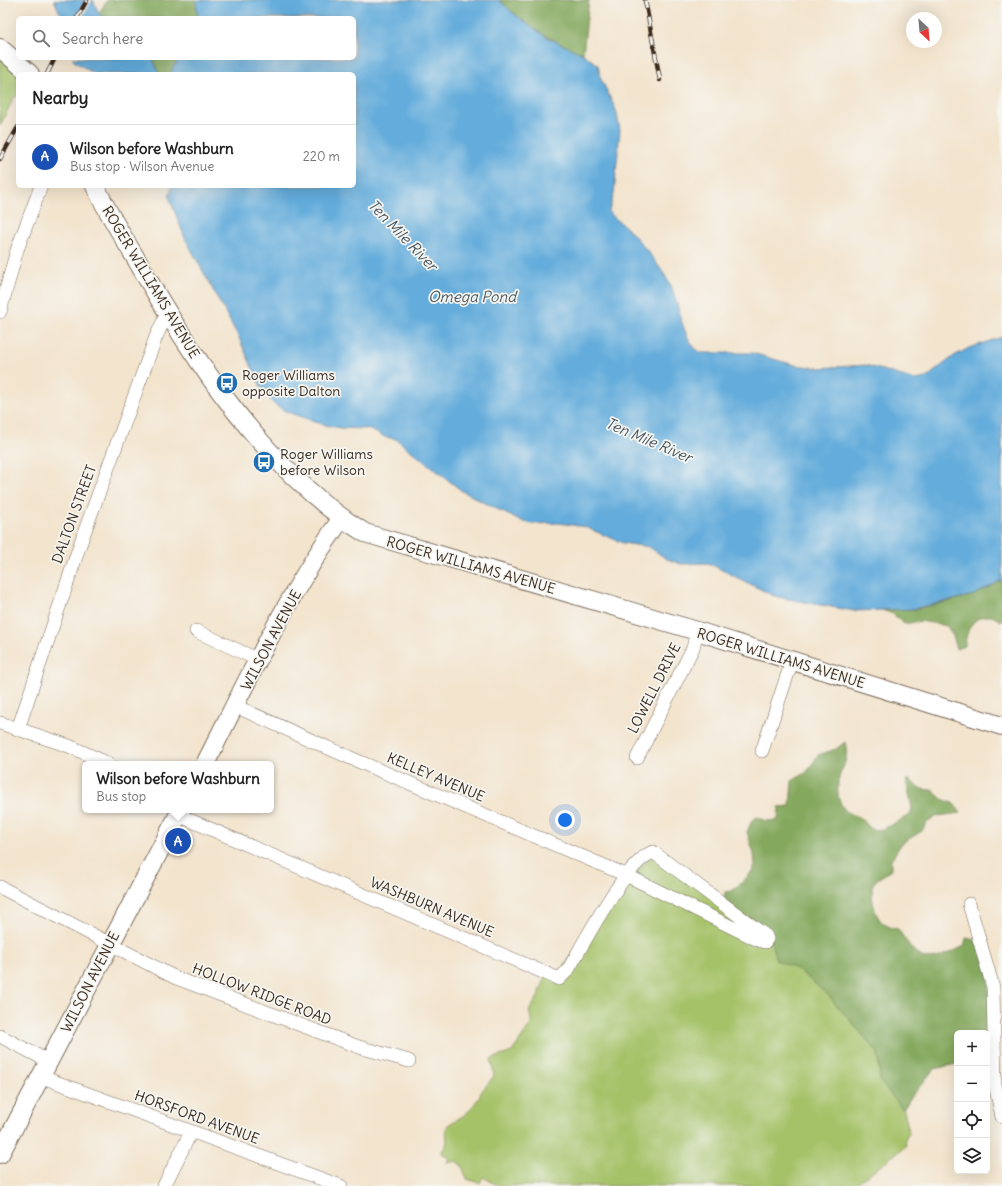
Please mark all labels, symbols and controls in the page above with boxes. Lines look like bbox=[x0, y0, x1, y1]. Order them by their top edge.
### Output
north arrow bbox=[906, 12, 942, 48]
search box bbox=[16, 16, 356, 60]
icon: search bbox=[30, 27, 52, 49]
text: Search here bbox=[62, 29, 143, 48]
text: Nearby bbox=[32, 87, 88, 109]
text: Wilson before Washburn bbox=[70, 139, 234, 158]
text: A bbox=[41, 148, 49, 165]
text: 220 m bbox=[303, 148, 340, 165]
text: Bus stop · Wilson Avenue bbox=[70, 158, 214, 175]
water label: Ten Mile River bbox=[364, 195, 443, 276]
street label: ROGER WILLIAMS AVENUE bbox=[98, 202, 204, 362]
water label: Omega Pond bbox=[428, 287, 518, 306]
place label: Roger Williams opposite Dalton bbox=[242, 366, 340, 400]
bus stop icon: Roger Williams opposite Dalton bbox=[214, 370, 240, 396]
water label: Ten Mile River bbox=[603, 413, 697, 467]
place label: Roger Williams before Wilson bbox=[280, 445, 373, 479]
bus stop icon: Roger Williams before Wilson bbox=[251, 449, 277, 475]
street label: DALTON STREET bbox=[48, 462, 100, 566]
street label: ROGER WILLIAMS AVENUE bbox=[384, 532, 558, 598]
street label: WILSON AVENUE bbox=[237, 587, 305, 693]
street label: ROGER WILLIAMS AVENUE bbox=[695, 624, 867, 692]
street label: LOWELL DRIVE bbox=[623, 640, 685, 736]
street label: KELLEY AVENUE bbox=[384, 748, 488, 806]
popup bbox=[82, 761, 274, 813]
text: Wilson before Washburn bbox=[96, 769, 260, 788]
text: Bus stop bbox=[96, 788, 146, 805]
your location bbox=[555, 810, 575, 830]
pin: A bbox=[165, 826, 191, 856]
street label: WASHBURN AVENUE bbox=[367, 873, 497, 941]
street label: WILSON AVENUE bbox=[57, 928, 123, 1036]
street label: HOLLOW RIDGE ROAD bbox=[190, 959, 334, 1029]
map controls bbox=[954, 1030, 990, 1174]
button: + bbox=[954, 1030, 990, 1066]
button: − bbox=[954, 1066, 990, 1102]
street label: HORSFORD AVENUE bbox=[132, 1086, 262, 1148]
button: locate bbox=[954, 1102, 990, 1138]
button: layers bbox=[954, 1138, 990, 1174]

